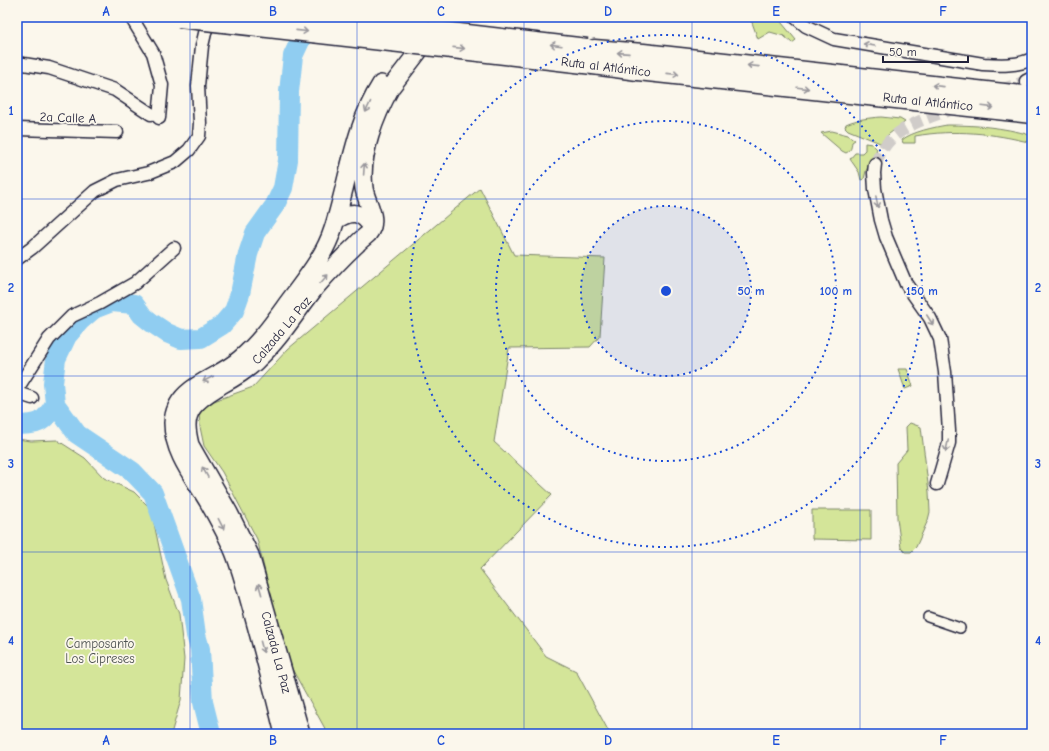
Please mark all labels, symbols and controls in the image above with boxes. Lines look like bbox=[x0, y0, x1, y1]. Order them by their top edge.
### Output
text: A bbox=[102, 4, 110, 19]
text: B bbox=[269, 4, 277, 19]
text: C bbox=[437, 4, 445, 19]
text: D bbox=[604, 4, 612, 19]
text: E bbox=[772, 4, 780, 19]
text: F bbox=[939, 4, 947, 19]
one-way arrow bbox=[295, 27, 308, 35]
scale bar bbox=[883, 38, 968, 64]
one-way arrow bbox=[863, 41, 876, 49]
one-way arrow bbox=[550, 42, 563, 49]
one-way arrow bbox=[452, 45, 465, 52]
text: 50 m bbox=[889, 45, 917, 59]
one-way arrow bbox=[617, 49, 630, 56]
street label: Ruta al Atlántico bbox=[560, 54, 652, 79]
one-way arrow bbox=[747, 62, 760, 69]
one-way arrow bbox=[666, 70, 679, 77]
one-way arrow bbox=[932, 82, 945, 90]
one-way arrow bbox=[796, 84, 809, 91]
street label: Ruta al Atlántico bbox=[882, 89, 974, 114]
one-way arrow bbox=[364, 101, 371, 113]
text: 1 bbox=[8, 103, 14, 118]
one-way arrow bbox=[981, 103, 994, 111]
text: 1 bbox=[1035, 103, 1041, 118]
street label: 2a Calle A bbox=[39, 109, 97, 126]
one-way arrow bbox=[361, 163, 368, 176]
one-way arrow bbox=[873, 196, 881, 209]
one-way arrow bbox=[319, 274, 328, 284]
text: 2 bbox=[8, 280, 14, 295]
text: 2 bbox=[1035, 280, 1041, 295]
centre of rings bbox=[659, 284, 673, 298]
text: 50 m bbox=[737, 284, 765, 298]
text: 100 m bbox=[820, 284, 852, 298]
text: 150 m bbox=[906, 284, 938, 298]
street label: Calzada La Paz bbox=[249, 293, 314, 367]
one-way arrow bbox=[926, 314, 934, 325]
one-way arrow bbox=[202, 376, 214, 384]
one-way arrow bbox=[943, 440, 951, 453]
text: 3 bbox=[8, 456, 14, 471]
text: 3 bbox=[1035, 456, 1041, 471]
one-way arrow bbox=[200, 466, 208, 478]
one-way arrow bbox=[217, 517, 225, 529]
one-way arrow bbox=[256, 582, 263, 595]
street label: Calzada La Paz bbox=[258, 610, 295, 695]
text: 4 bbox=[8, 633, 14, 648]
text: 4 bbox=[1035, 633, 1041, 648]
park label: Camposanto Los Cipreses bbox=[65, 636, 135, 666]
one-way arrow bbox=[259, 640, 266, 653]
text: A bbox=[102, 733, 110, 748]
text: B bbox=[269, 733, 277, 748]
text: C bbox=[437, 733, 445, 748]
text: D bbox=[604, 733, 612, 748]
text: E bbox=[772, 733, 780, 748]
text: F bbox=[939, 733, 947, 748]

